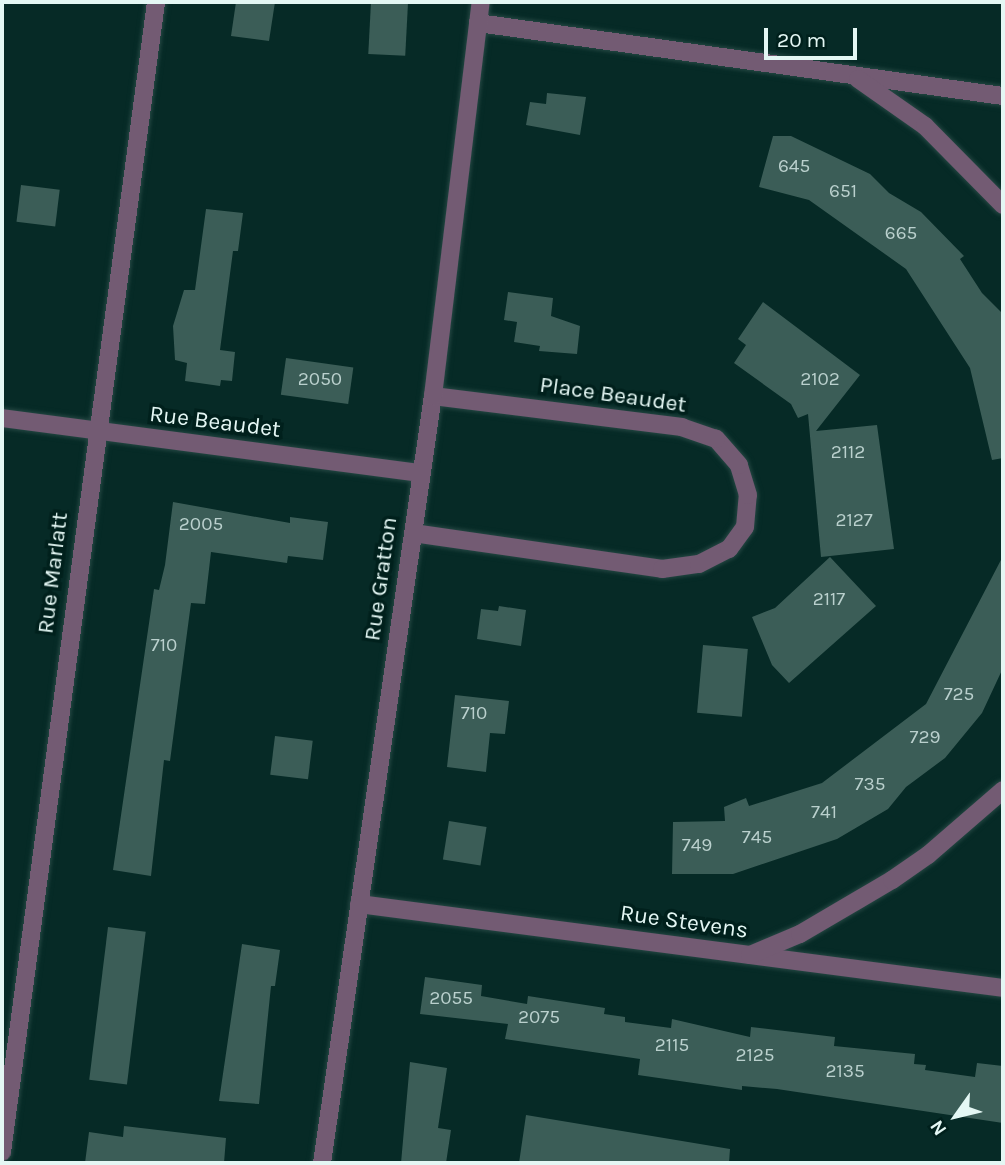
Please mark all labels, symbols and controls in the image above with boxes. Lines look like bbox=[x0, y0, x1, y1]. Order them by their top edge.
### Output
scale bar bbox=[767, 14, 860, 58]
text: 20 m bbox=[777, 28, 826, 52]
house number: 645 bbox=[778, 156, 810, 178]
house number: 651 bbox=[829, 181, 857, 203]
house number: 665 bbox=[885, 223, 917, 245]
house number: 2050 bbox=[298, 369, 342, 391]
house number: 2102 bbox=[800, 369, 840, 391]
street label: Place Beaudet bbox=[538, 371, 688, 419]
street label: Rue Beaudet bbox=[148, 400, 282, 444]
house number: 2112 bbox=[831, 442, 865, 464]
house number: 2127 bbox=[835, 510, 873, 532]
street label: Rue Marlatt bbox=[32, 511, 74, 635]
house number: 2005 bbox=[179, 514, 223, 536]
street label: Rue Gratton bbox=[359, 515, 403, 643]
house number: 2117 bbox=[813, 589, 845, 611]
house number: 710 bbox=[151, 635, 177, 657]
house number: 725 bbox=[944, 684, 974, 706]
house number: 710 bbox=[461, 703, 487, 725]
house number: 729 bbox=[910, 727, 940, 749]
house number: 735 bbox=[855, 774, 885, 796]
house number: 741 bbox=[811, 802, 837, 824]
house number: 745 bbox=[742, 827, 772, 849]
house number: 749 bbox=[682, 835, 712, 857]
street label: Rue Stevens bbox=[618, 899, 750, 945]
house number: 2055 bbox=[429, 988, 473, 1010]
house number: 2075 bbox=[518, 1007, 560, 1029]
house number: 2115 bbox=[655, 1035, 689, 1057]
house number: 2125 bbox=[735, 1045, 775, 1067]
house number: 2135 bbox=[825, 1061, 865, 1083]
north arrow bbox=[921, 1081, 991, 1151]
text: N bbox=[926, 1116, 952, 1140]

